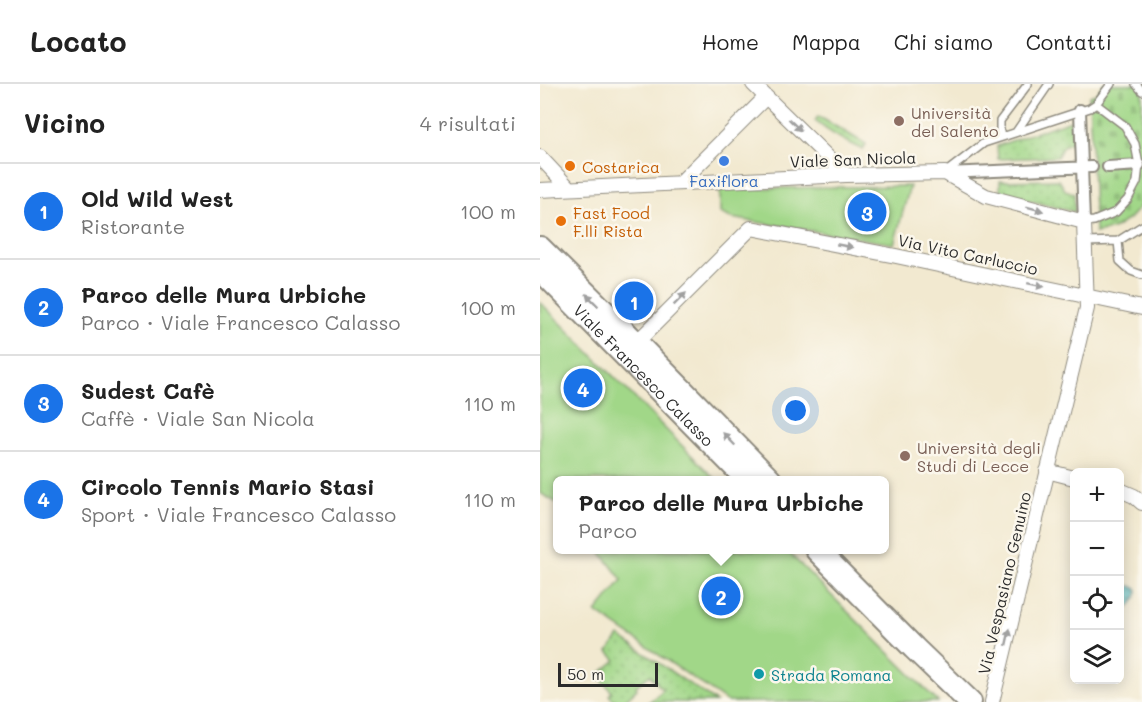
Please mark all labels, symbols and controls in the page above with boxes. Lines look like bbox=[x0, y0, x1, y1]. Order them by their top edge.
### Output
text: Locato bbox=[30, 23, 127, 59]
text: Home bbox=[702, 28, 759, 55]
text: Mappa bbox=[792, 28, 861, 55]
text: Chi siamo bbox=[894, 28, 993, 55]
text: Contatti bbox=[1026, 28, 1112, 55]
place label: Università del Salento bbox=[911, 102, 998, 141]
text: Vicino bbox=[24, 106, 105, 140]
text: 4 risultati bbox=[420, 110, 516, 136]
marker: Università del Salento bbox=[892, 114, 906, 128]
one-way arrow bbox=[787, 118, 802, 132]
street label: Viale San Nicola bbox=[789, 146, 917, 172]
marker: Faxiflora bbox=[717, 154, 731, 168]
place label: Costarica bbox=[582, 156, 660, 177]
marker: Costarica bbox=[563, 159, 577, 173]
place label: Faxiflora bbox=[689, 170, 759, 191]
text: Old Wild West bbox=[81, 184, 233, 213]
pin: 3 bbox=[848, 190, 886, 234]
text: 1 bbox=[39, 198, 48, 224]
text: 100 m bbox=[460, 198, 516, 224]
place label: Fast Food F.lli Rista bbox=[573, 202, 650, 241]
one-way arrow bbox=[1026, 204, 1045, 214]
text: Ristorante bbox=[81, 213, 185, 239]
marker: Fast Food F.lli Rista bbox=[554, 214, 568, 228]
street label: Via Vito Carluccio bbox=[896, 229, 1040, 279]
one-way arrow bbox=[835, 242, 854, 251]
pin: 1 bbox=[614, 278, 653, 324]
text: Parco delle Mura Urbiche bbox=[81, 280, 366, 309]
one-way arrow bbox=[1026, 281, 1045, 291]
one-way arrow bbox=[673, 292, 687, 306]
one-way arrow bbox=[585, 293, 600, 307]
text: 2 bbox=[38, 294, 49, 320]
text: 100 m bbox=[460, 294, 516, 320]
street label: Viale Francesco Calasso bbox=[569, 299, 719, 450]
text: Parco · Viale Francesco Calasso bbox=[81, 309, 400, 335]
pin: 4 bbox=[564, 366, 603, 410]
text: Sudest Cafè bbox=[81, 376, 215, 405]
text: 3 bbox=[38, 390, 50, 416]
text: 110 m bbox=[463, 390, 516, 416]
your location bbox=[781, 396, 810, 425]
text: Caffè · Viale San Nicola bbox=[81, 405, 315, 431]
one-way arrow bbox=[723, 432, 737, 446]
place label: Università degli Studi di Lecce bbox=[917, 437, 1041, 476]
marker: Università degli Studi di Lecce bbox=[898, 449, 912, 463]
map controls bbox=[1070, 468, 1124, 684]
button: + bbox=[1070, 468, 1124, 522]
text: Circolo Tennis Mario Stasi bbox=[81, 472, 375, 501]
popup bbox=[553, 476, 889, 554]
text: 4 bbox=[37, 486, 50, 512]
text: 110 m bbox=[463, 486, 516, 512]
text: Parco delle Mura Urbiche bbox=[578, 488, 864, 517]
street label: Via Vespasiano Genuino bbox=[973, 490, 1035, 676]
text: Sport · Viale Francesco Calasso bbox=[81, 501, 396, 527]
text: Parco bbox=[578, 517, 637, 543]
button: − bbox=[1070, 522, 1124, 576]
pin: 2 bbox=[702, 574, 741, 618]
button: locate bbox=[1070, 576, 1124, 630]
one-way arrow bbox=[1003, 628, 1013, 646]
button: layers bbox=[1070, 630, 1124, 684]
scale bar bbox=[558, 660, 658, 688]
text: 50 m bbox=[567, 663, 604, 684]
place label: Strada Romana bbox=[771, 664, 892, 685]
marker: Strada Romana bbox=[752, 667, 766, 681]

